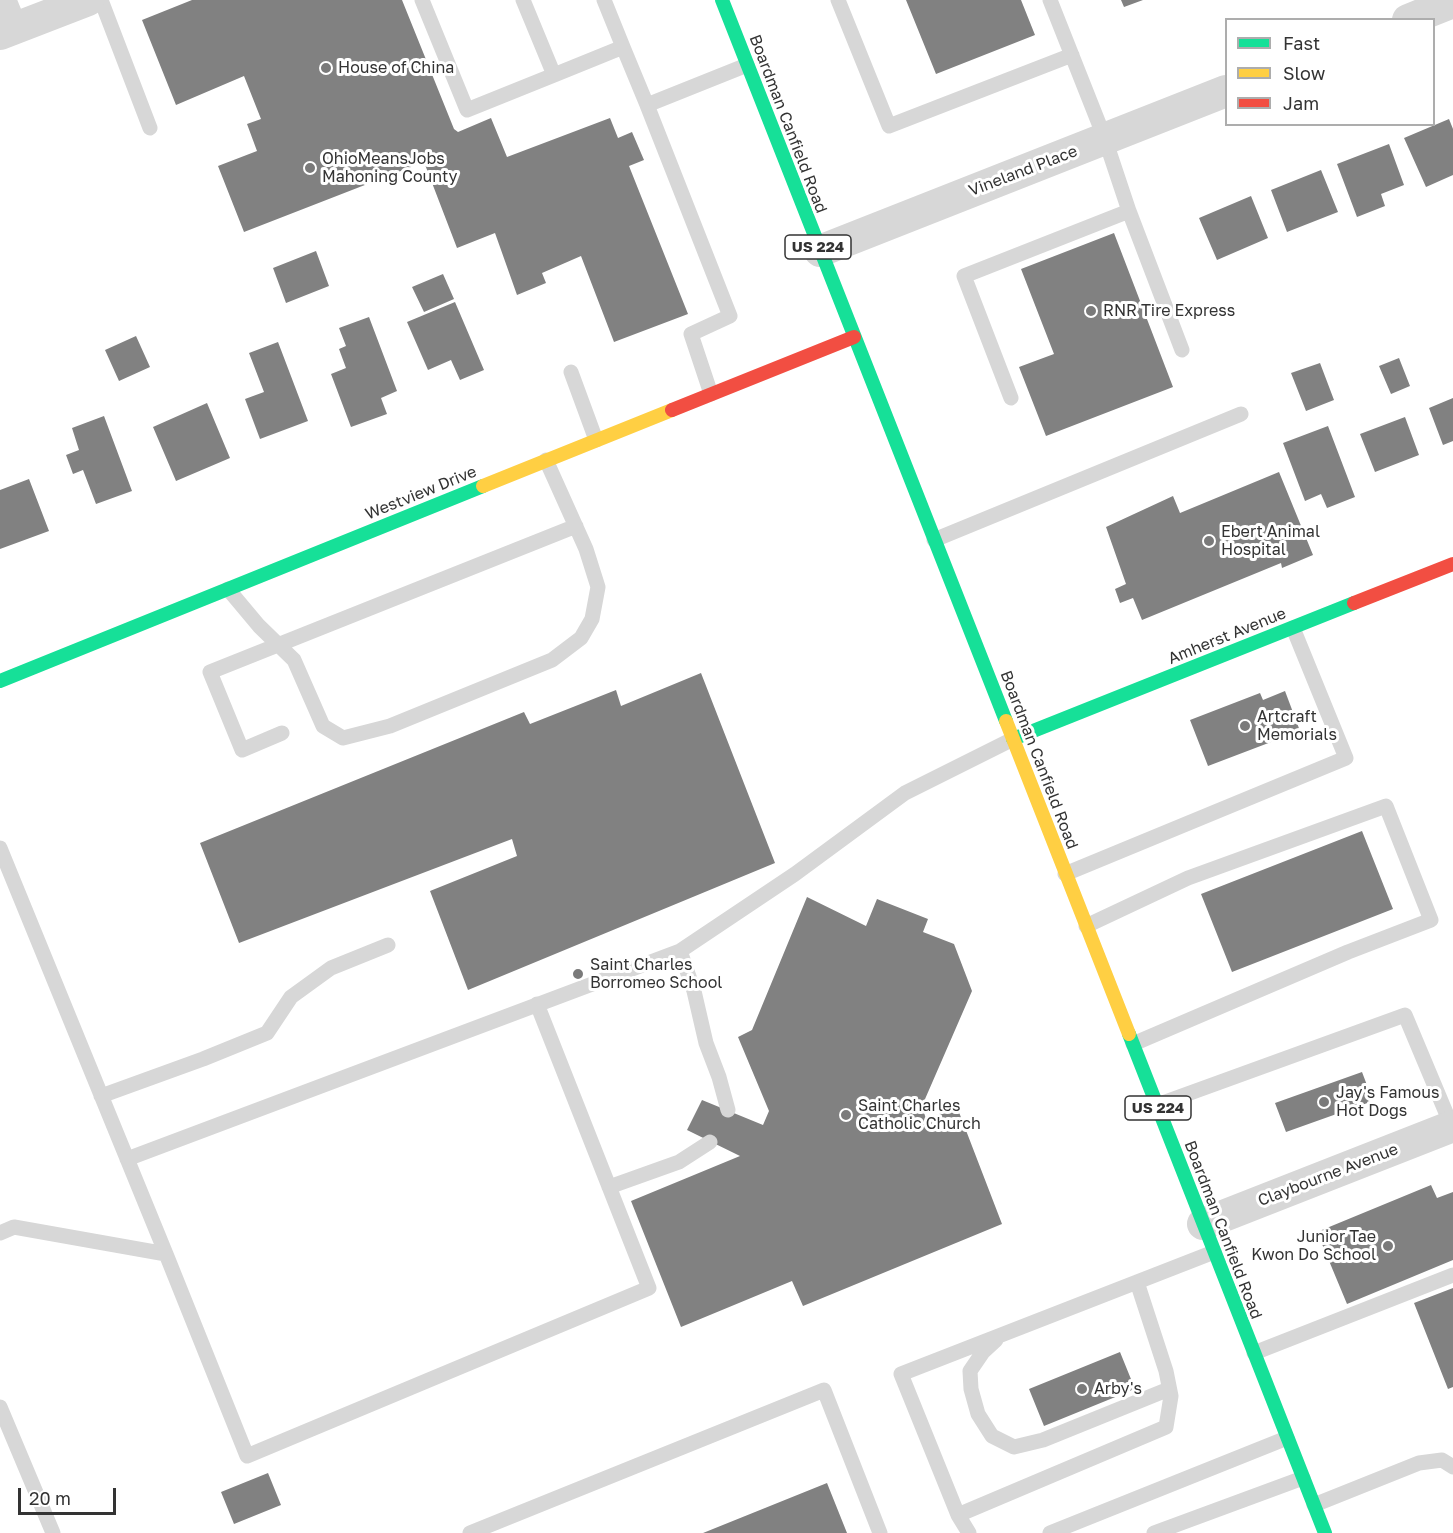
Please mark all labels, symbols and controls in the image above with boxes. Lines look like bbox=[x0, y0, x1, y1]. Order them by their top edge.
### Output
legend bbox=[1225, 18, 1435, 126]
street label: Boardman Canfield Road bbox=[745, 32, 831, 216]
text: Fast bbox=[1283, 32, 1320, 54]
place label: House of China bbox=[338, 58, 454, 78]
marker: House of China bbox=[319, 61, 333, 75]
text: Slow bbox=[1283, 62, 1325, 84]
text: Jam bbox=[1283, 92, 1319, 114]
street label: Vineland Place bbox=[966, 142, 1080, 200]
place label: OhioMeansJobs Mahoning County bbox=[322, 149, 458, 187]
marker: OhioMeansJobs Mahoning County bbox=[303, 161, 317, 175]
road number: US 224 bbox=[785, 235, 851, 259]
place label: RNR Tire Express bbox=[1103, 301, 1235, 321]
marker: RNR Tire Express bbox=[1084, 304, 1098, 318]
street label: Westview Drive bbox=[363, 462, 479, 524]
place label: Ebert Animal Hospital bbox=[1221, 522, 1320, 560]
marker: Ebert Animal Hospital bbox=[1202, 534, 1216, 548]
street label: Amherst Avenue bbox=[1165, 604, 1289, 668]
street label: Boardman Canfield Road bbox=[996, 668, 1082, 852]
place label: Artcraft Memorials bbox=[1257, 707, 1337, 745]
marker: Artcraft Memorials bbox=[1238, 719, 1252, 733]
place label: Saint Charles Borromeo School bbox=[590, 955, 722, 993]
marker: Saint Charles Borromeo School bbox=[571, 967, 585, 981]
place label: Jay's Famous Hot Dogs bbox=[1336, 1083, 1439, 1121]
marker: Jay's Famous Hot Dogs bbox=[1317, 1095, 1331, 1109]
place label: Saint Charles Catholic Church bbox=[858, 1096, 981, 1134]
road number: US 224 bbox=[1125, 1096, 1191, 1120]
marker: Saint Charles Catholic Church bbox=[839, 1108, 853, 1122]
street label: Boardman Canfield Road bbox=[1180, 1138, 1266, 1322]
street label: Claybourne Avenue bbox=[1255, 1139, 1401, 1211]
place label: Junior Tae Kwon Do School bbox=[1251, 1227, 1376, 1265]
marker: Junior Tae Kwon Do School bbox=[1381, 1239, 1395, 1253]
place label: Arby's bbox=[1094, 1379, 1142, 1399]
marker: Arby's bbox=[1075, 1382, 1089, 1396]
scale bar bbox=[21, 1476, 118, 1514]
text: 20 m bbox=[29, 1487, 71, 1509]

